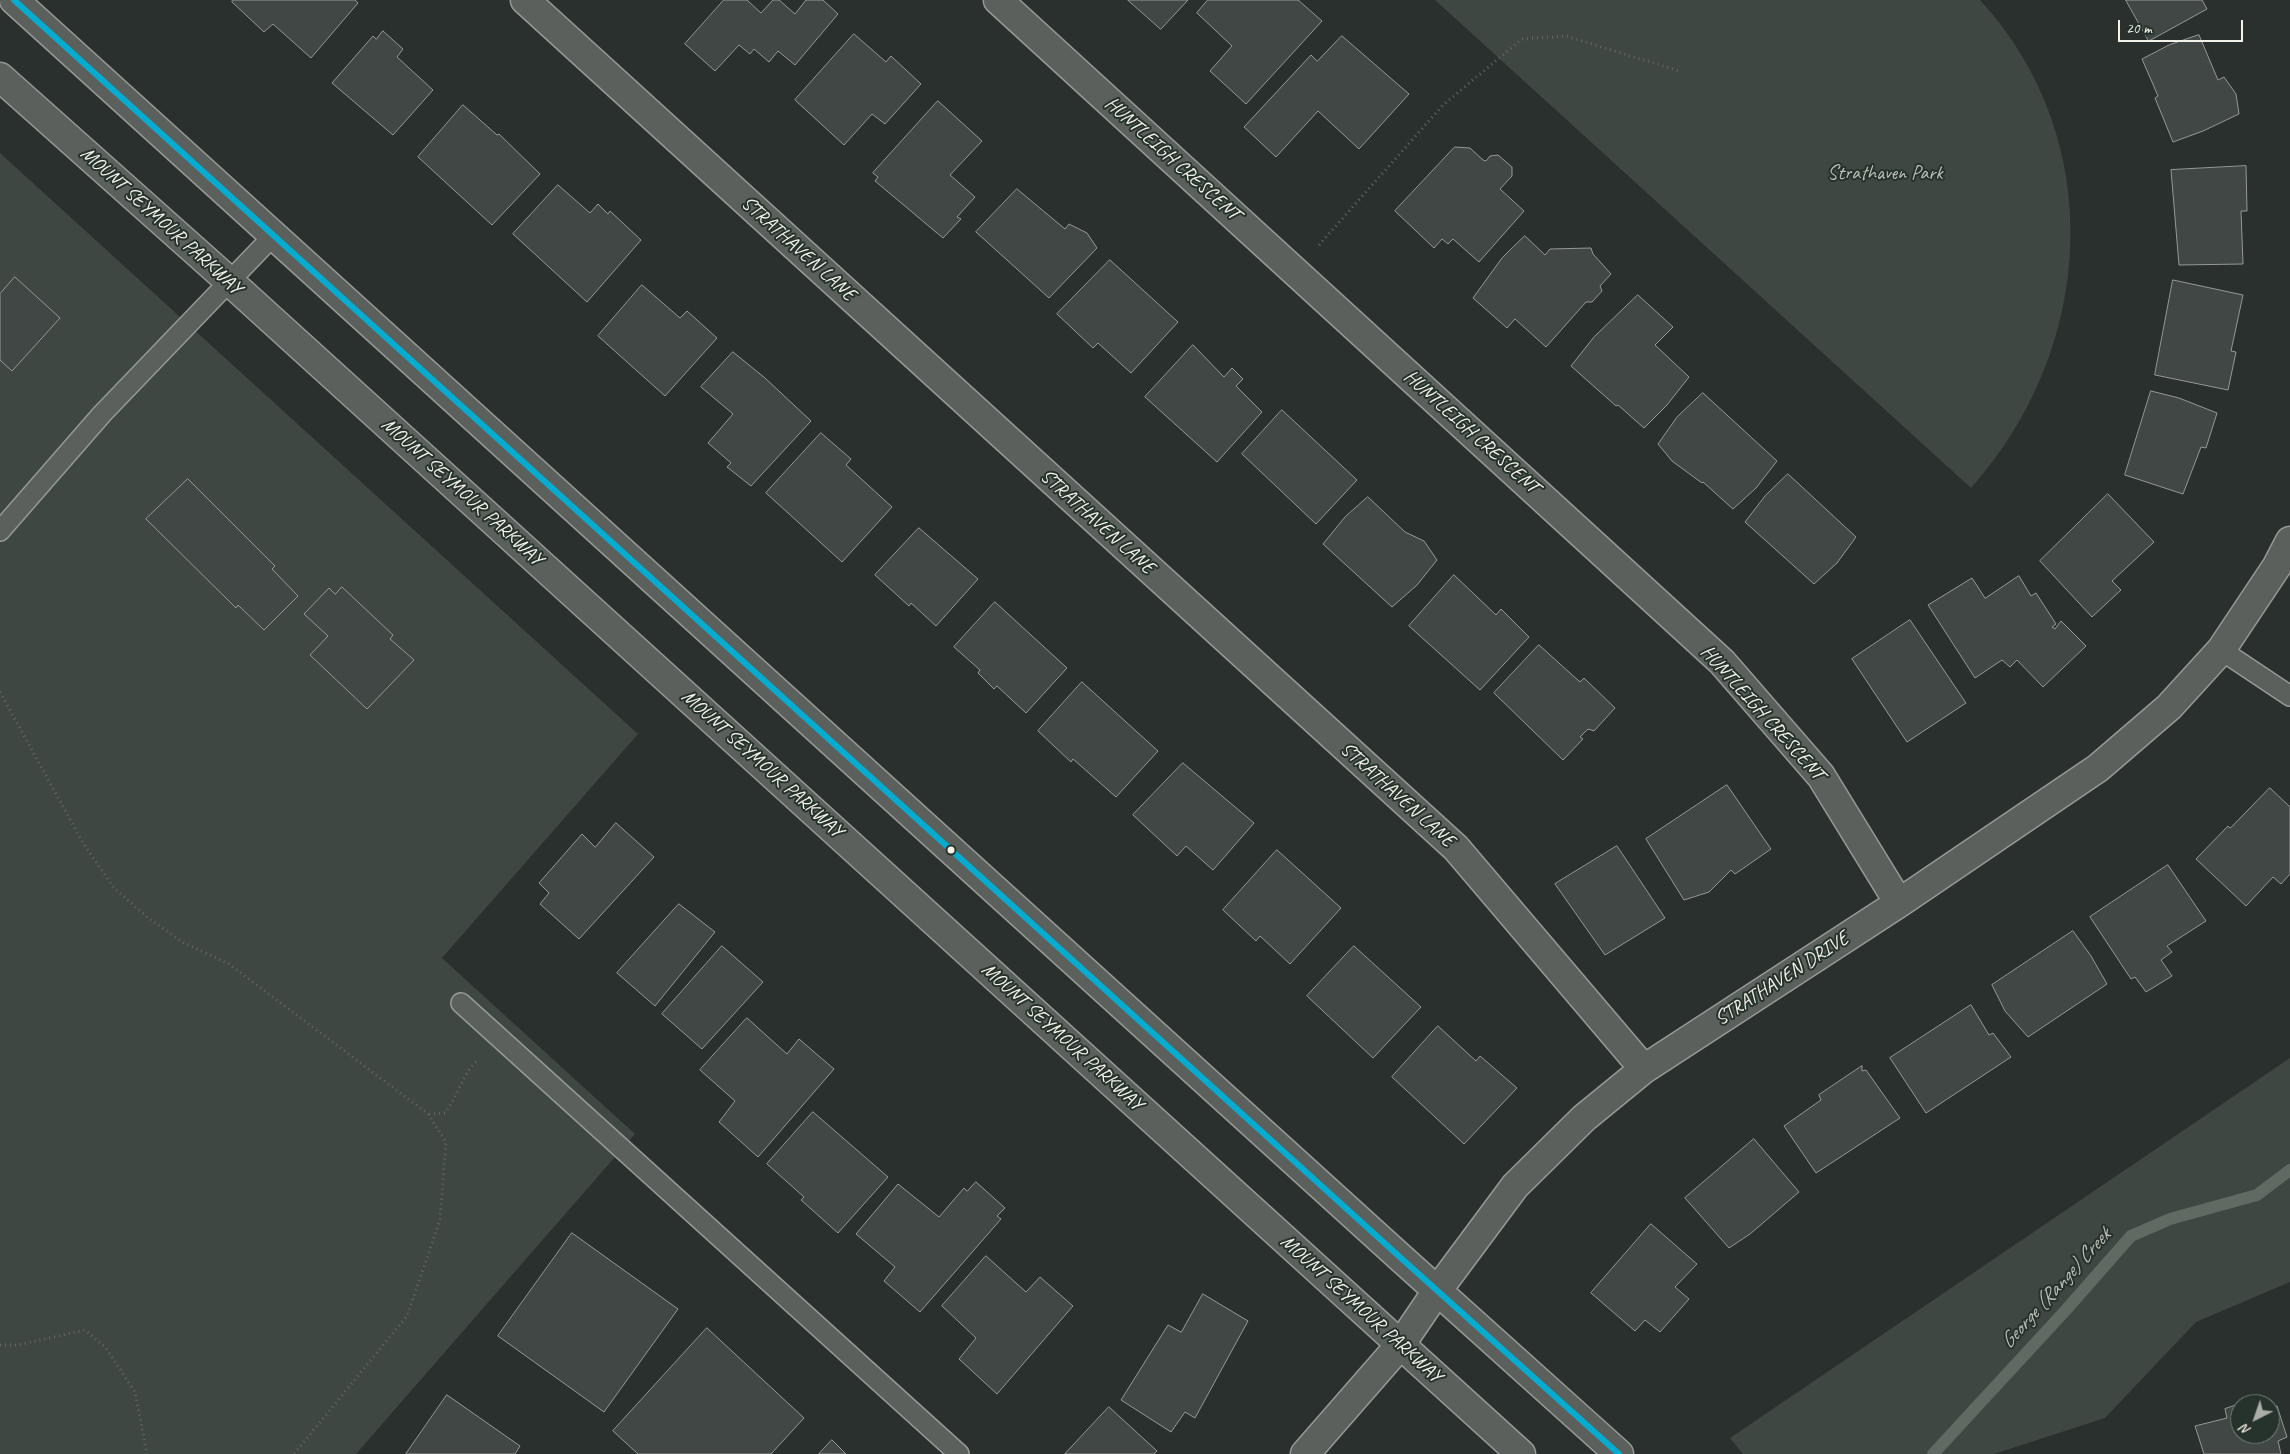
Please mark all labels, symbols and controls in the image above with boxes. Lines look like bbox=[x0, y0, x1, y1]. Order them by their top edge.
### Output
scale bar bbox=[2120, 10, 2245, 42]
text: 20 m bbox=[2126, 19, 2152, 38]
street label: HUNTLEIGH CRESCENT bbox=[1099, 92, 1245, 226]
street label: MOUNT SEYMOUR PARKWAY bbox=[75, 142, 247, 300]
park label: Strathaven Park bbox=[1827, 162, 1943, 186]
street label: STRATHAVEN LANE bbox=[736, 191, 860, 307]
street label: HUNTLEIGH CRESCENT bbox=[1398, 365, 1544, 499]
street label: MOUNT SEYMOUR PARKWAY bbox=[376, 413, 548, 571]
street label: STRATHAVEN LANE bbox=[1035, 464, 1159, 580]
street label: HUNTLEIGH CRESCENT bbox=[1695, 640, 1829, 786]
street label: MOUNT SEYMOUR PARKWAY bbox=[676, 685, 848, 843]
street label: STRATHAVEN LANE bbox=[1335, 737, 1459, 853]
unlabelled marker bbox=[946, 845, 956, 855]
street label: STRATHAVEN DRIVE bbox=[1711, 927, 1853, 1031]
street label: MOUNT SEYMOUR PARKWAY bbox=[976, 958, 1148, 1116]
water label: George (Range) Creek bbox=[1995, 1224, 2117, 1354]
street label: MOUNT SEYMOUR PARKWAY bbox=[1275, 1230, 1447, 1388]
north arrow bbox=[2230, 1394, 2280, 1444]
text: N bbox=[2237, 1421, 2254, 1439]

